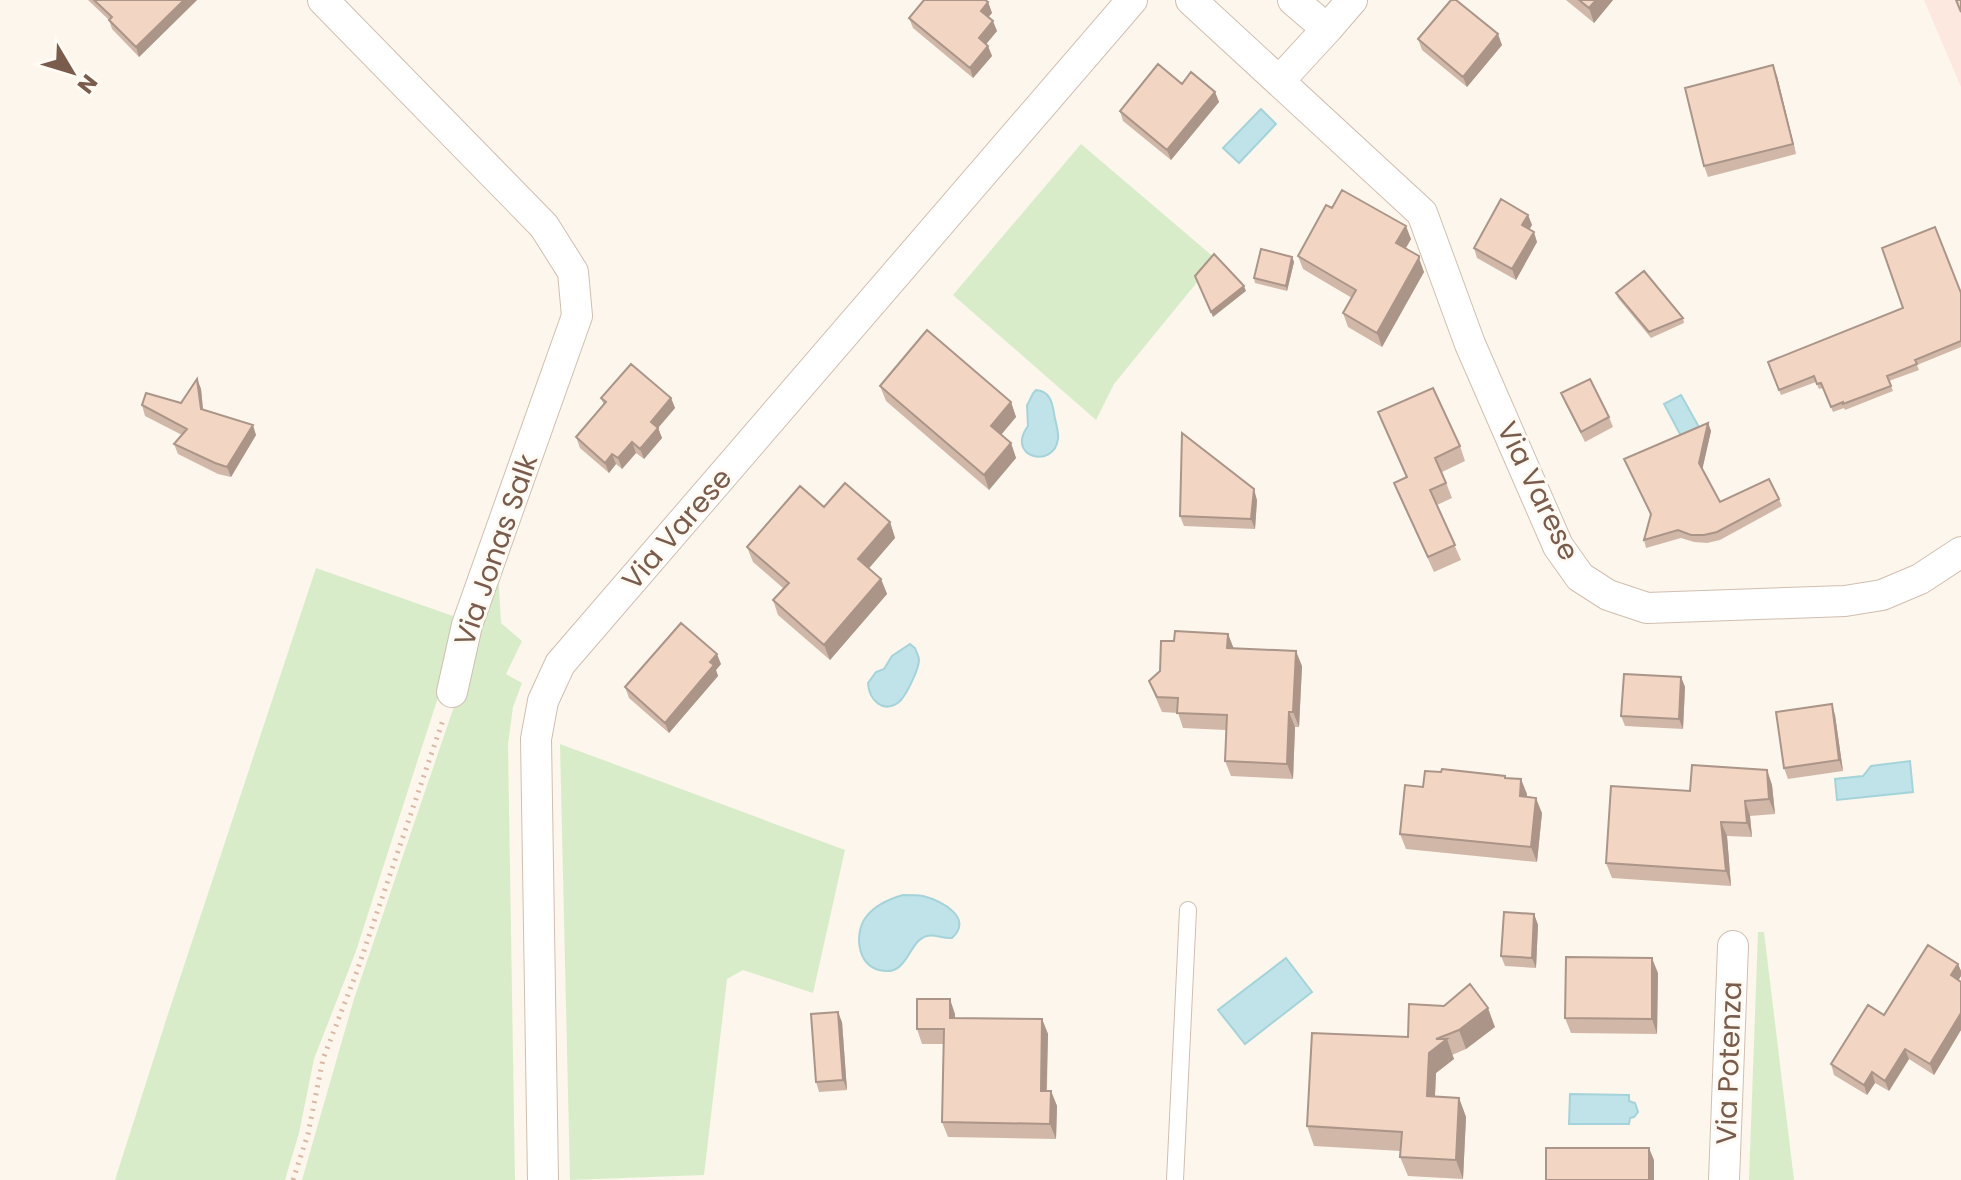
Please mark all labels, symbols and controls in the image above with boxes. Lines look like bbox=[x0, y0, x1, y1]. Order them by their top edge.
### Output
north arrow bbox=[32, 32, 112, 112]
text: N bbox=[70, 68, 105, 100]
street label: Via Varese bbox=[1488, 415, 1588, 567]
street label: Via Jonas Salk bbox=[445, 448, 547, 651]
street label: Via Varese bbox=[613, 460, 741, 598]
street label: Via Potenza bbox=[1707, 981, 1751, 1145]

